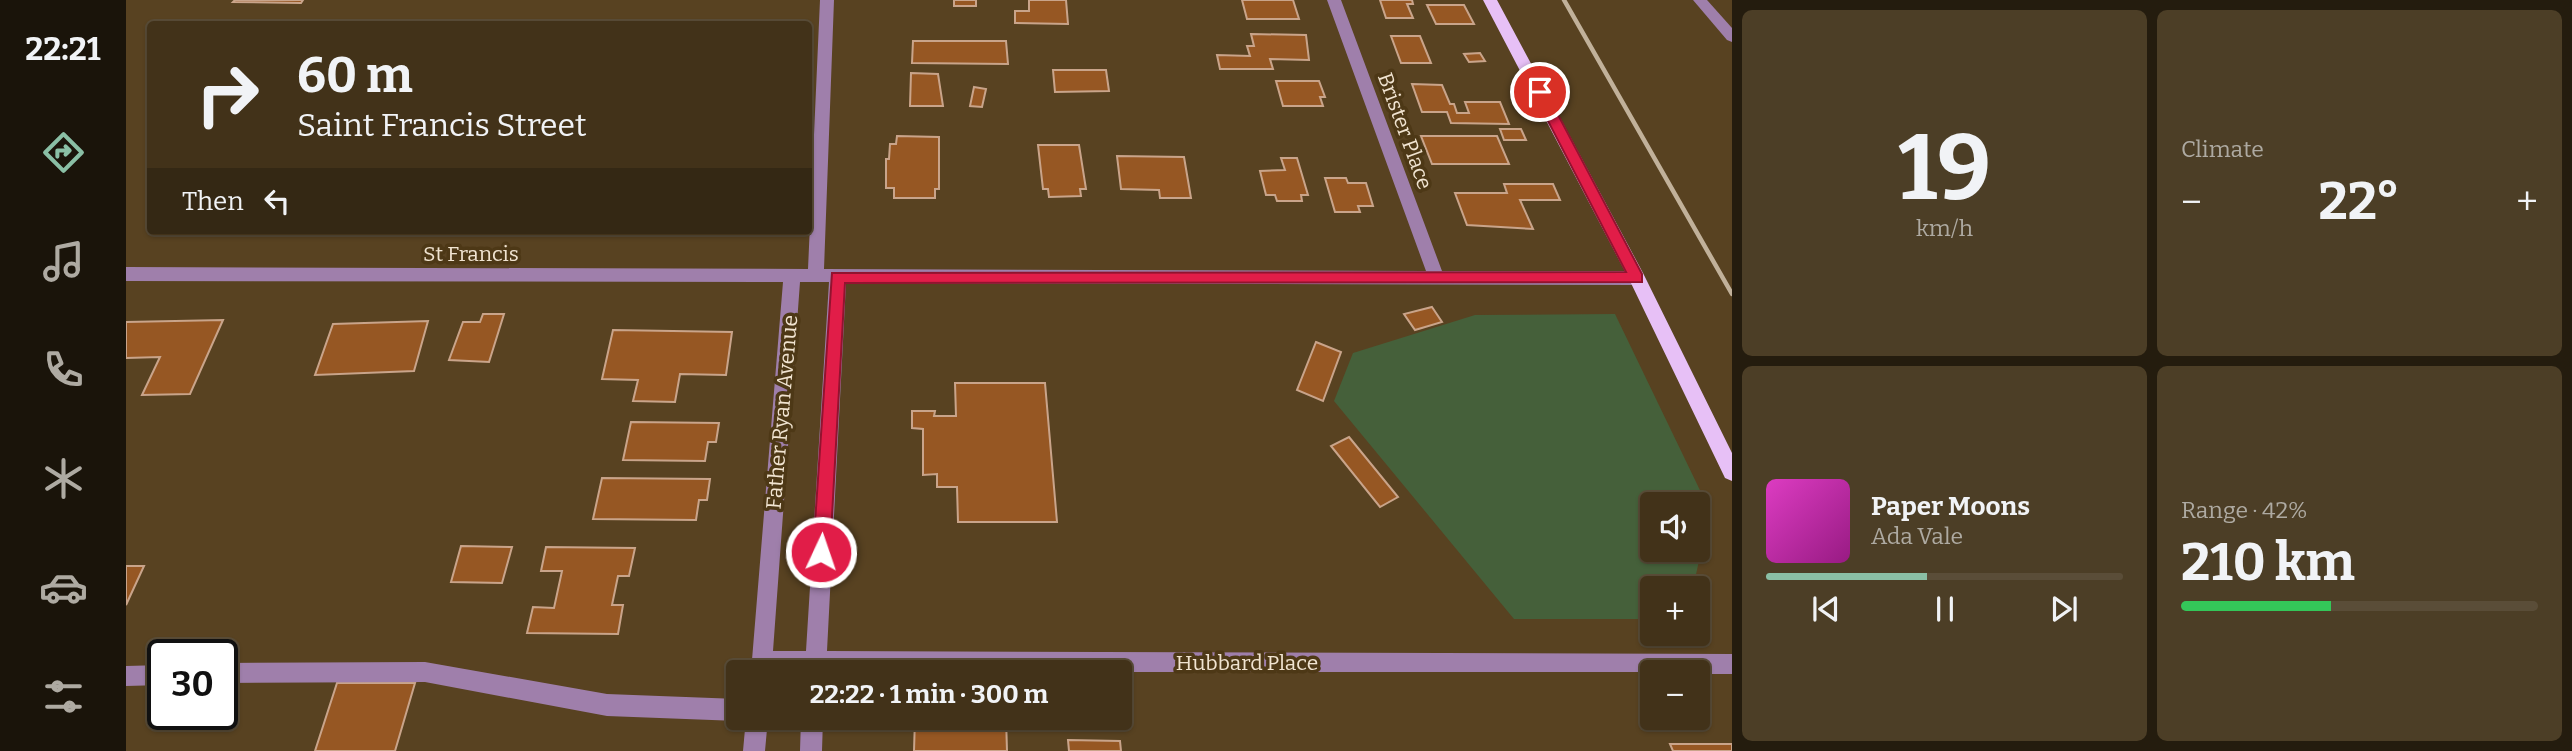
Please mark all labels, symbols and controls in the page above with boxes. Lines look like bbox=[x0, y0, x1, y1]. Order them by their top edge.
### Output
text: 22:21 bbox=[25, 30, 101, 68]
text: 60 m bbox=[297, 46, 413, 105]
icon: right bbox=[182, 49, 273, 140]
pin bbox=[1510, 62, 1570, 122]
street label: Brister Place bbox=[1372, 69, 1438, 193]
icon: arrive bbox=[1521, 73, 1559, 111]
text: Saint Francis Street bbox=[297, 106, 587, 144]
text: 19 bbox=[1898, 114, 1991, 223]
icon: directions bbox=[39, 128, 88, 177]
text: Climate bbox=[2181, 135, 2264, 163]
text: 22° bbox=[2318, 170, 2400, 233]
text: − bbox=[2181, 179, 2202, 225]
text: + bbox=[2516, 179, 2538, 225]
icon: left bbox=[258, 182, 296, 220]
text: Then bbox=[182, 186, 244, 217]
text: km/h bbox=[1916, 214, 1973, 242]
icon: music bbox=[39, 237, 88, 286]
street label: St Francis bbox=[423, 241, 519, 267]
street label: Father Ryan Avenue bbox=[761, 314, 803, 510]
icon: phone bbox=[39, 345, 88, 394]
icon: climate bbox=[39, 454, 88, 503]
text: Paper Moons bbox=[1871, 491, 2030, 522]
map controls bbox=[1640, 492, 1710, 730]
button: sound bbox=[1640, 492, 1710, 562]
text: Range · 42% bbox=[2181, 496, 2307, 524]
position arrow bbox=[784, 515, 858, 589]
text: Ada Vale bbox=[1871, 522, 1963, 550]
text: 210 km bbox=[2181, 531, 2355, 594]
icon: car bbox=[39, 563, 88, 612]
button: + bbox=[1640, 576, 1710, 646]
icon: previous bbox=[1807, 590, 1845, 628]
icon: pause bbox=[1926, 590, 1964, 628]
icon: next bbox=[2045, 590, 2083, 628]
speed limit sign: 30 bbox=[147, 639, 238, 730]
street label: Hubbard Place bbox=[1176, 650, 1318, 676]
button: − bbox=[1640, 660, 1710, 730]
icon: filters bbox=[39, 672, 88, 721]
text: 22:22 · 1 min · 300 m bbox=[810, 679, 1048, 710]

